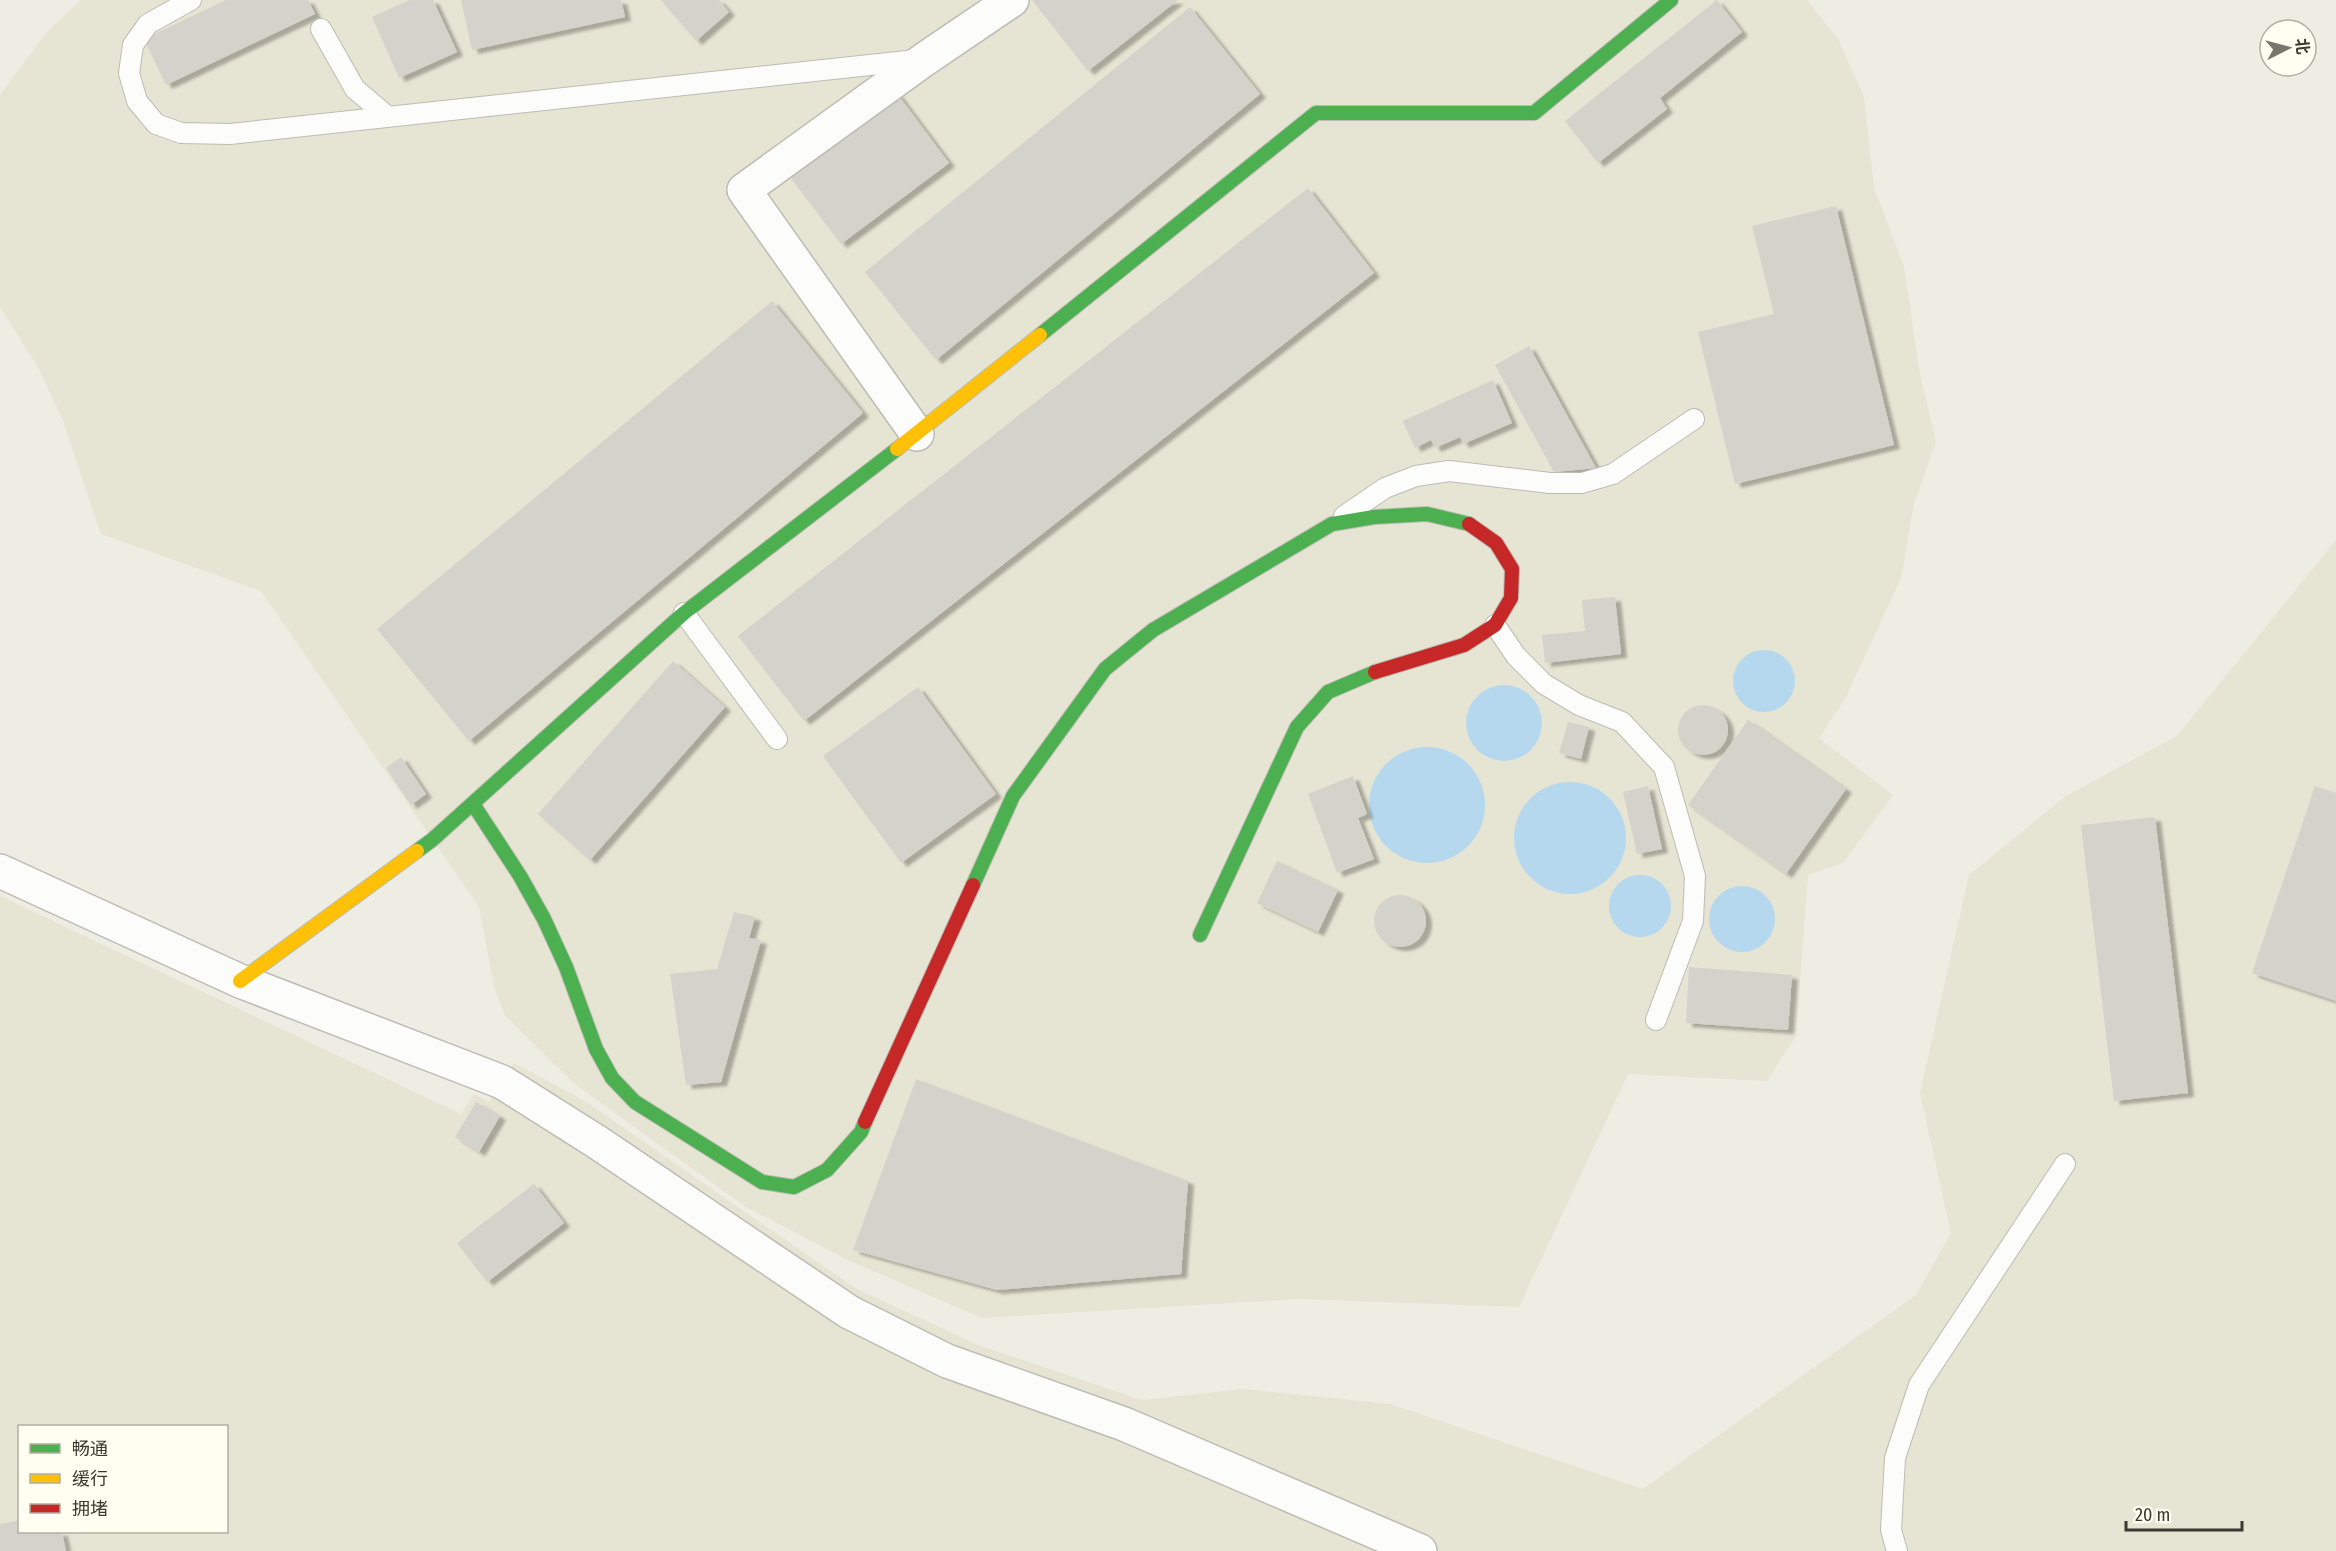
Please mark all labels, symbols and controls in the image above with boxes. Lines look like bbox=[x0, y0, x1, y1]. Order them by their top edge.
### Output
north arrow bbox=[2258, 18, 2318, 78]
text: 北 bbox=[2292, 38, 2313, 55]
legend bbox=[18, 1425, 228, 1533]
text: 畅通 bbox=[72, 1438, 108, 1460]
text: 缓行 bbox=[72, 1468, 108, 1490]
scale bar bbox=[2126, 1494, 2242, 1532]
text: 拥堵 bbox=[72, 1498, 108, 1520]
text: 20 m bbox=[2135, 1504, 2170, 1526]

